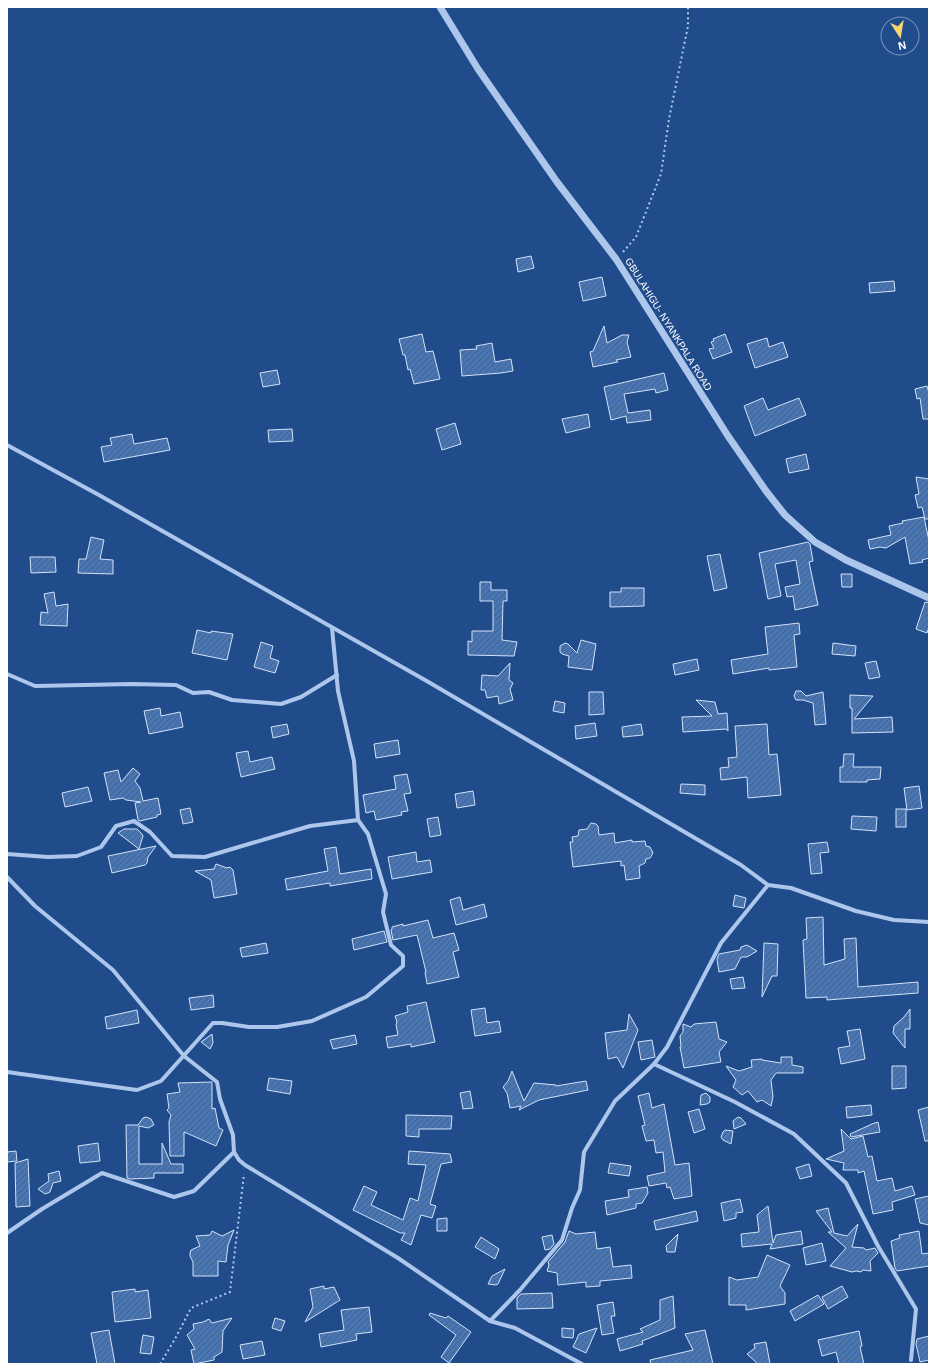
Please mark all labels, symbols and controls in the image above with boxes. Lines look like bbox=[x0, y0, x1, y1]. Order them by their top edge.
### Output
north arrow bbox=[880, 16, 920, 56]
text: N bbox=[897, 39, 907, 52]
street label: GBULAHIGU- NYANKPALA ROAD bbox=[623, 256, 714, 393]

